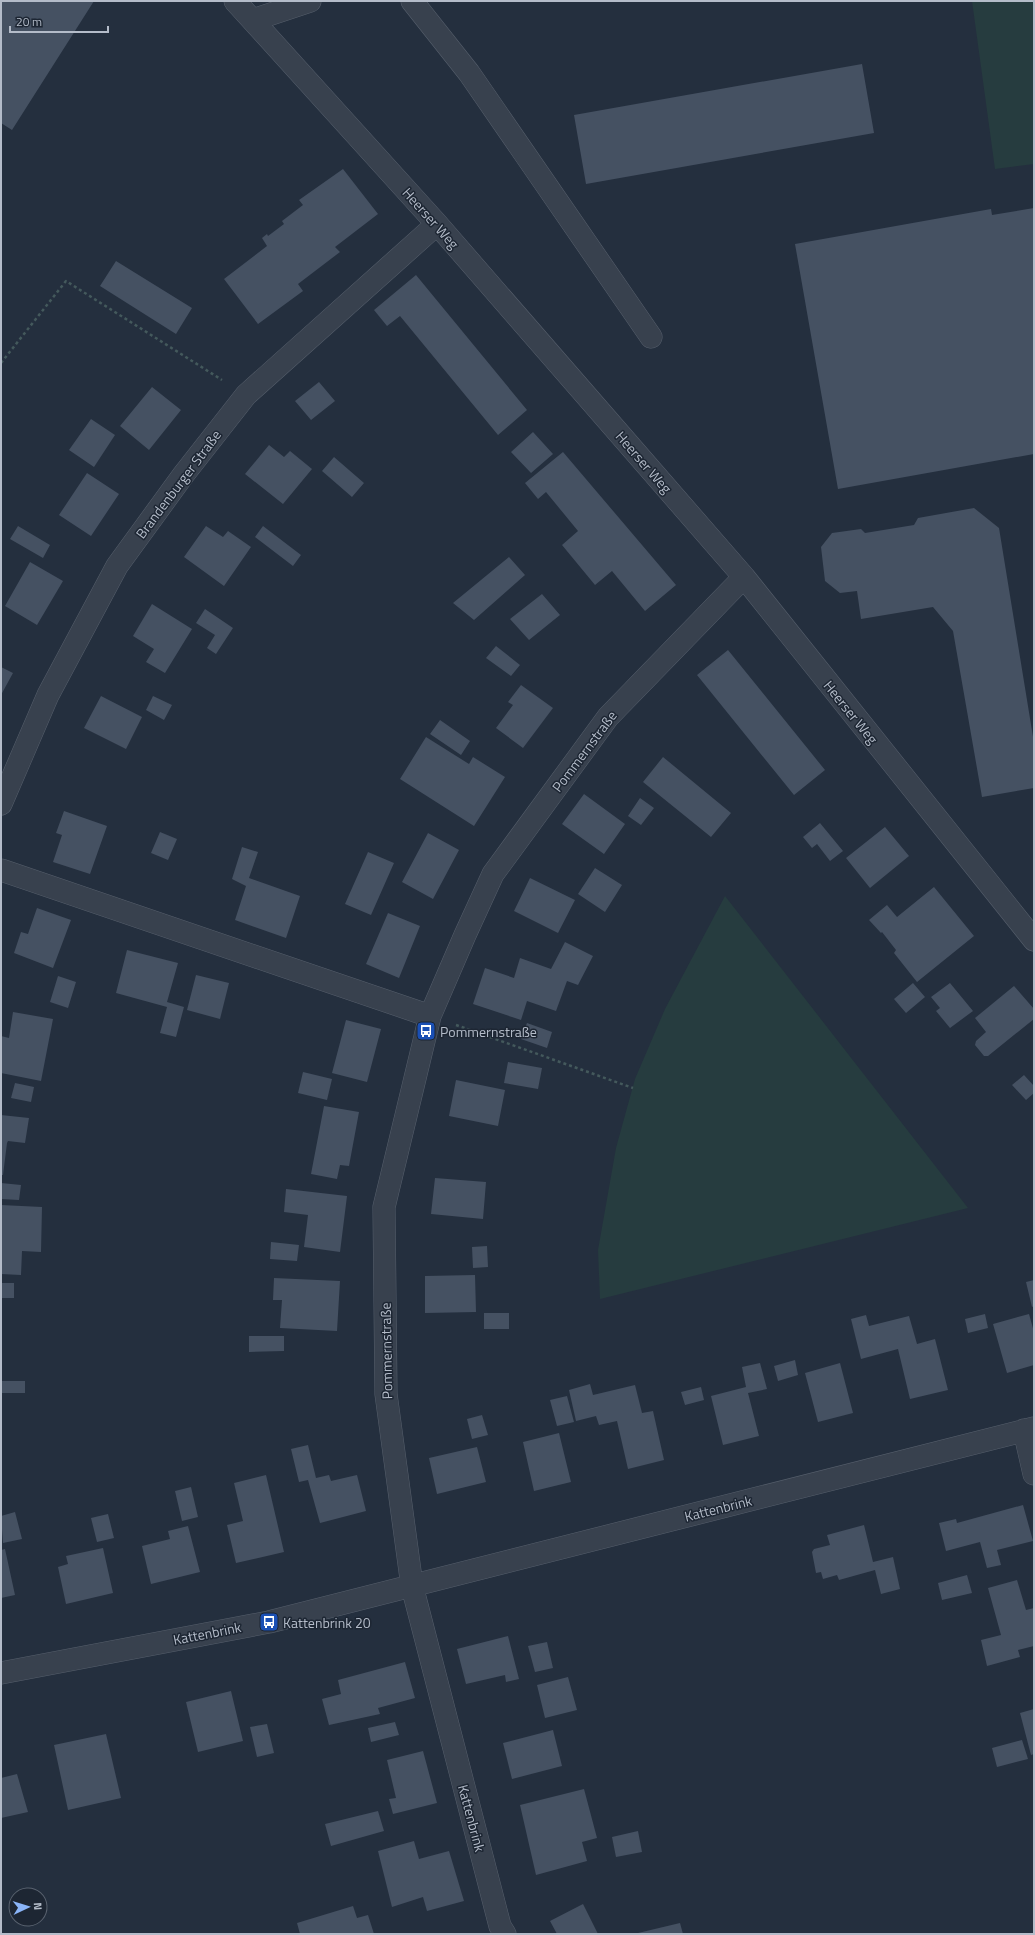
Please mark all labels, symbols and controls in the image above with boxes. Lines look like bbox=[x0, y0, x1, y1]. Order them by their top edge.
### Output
scale bar bbox=[10, 8, 108, 34]
text: 20 m bbox=[16, 12, 42, 31]
street label: Heerser Weg bbox=[398, 183, 464, 253]
street label: Brandenburger Straße bbox=[130, 425, 226, 543]
street label: Heerser Weg bbox=[611, 426, 677, 498]
street label: Heerser Weg bbox=[819, 676, 883, 748]
street label: Pommernstraße bbox=[546, 706, 622, 796]
bus stop icon: Pommernstraße bbox=[415, 1020, 437, 1042]
place label: Pommernstraße bbox=[440, 1021, 537, 1042]
street label: Pommernstraße bbox=[375, 1302, 397, 1400]
street label: Kattenbrink bbox=[682, 1489, 754, 1527]
bus stop icon: Kattenbrink 20 bbox=[258, 1611, 280, 1633]
place label: Kattenbrink 20 bbox=[283, 1612, 371, 1633]
street label: Kattenbrink bbox=[171, 1616, 243, 1650]
street label: Kattenbrink bbox=[453, 1782, 491, 1854]
north arrow bbox=[8, 1887, 48, 1927]
text: N bbox=[30, 1902, 46, 1911]

